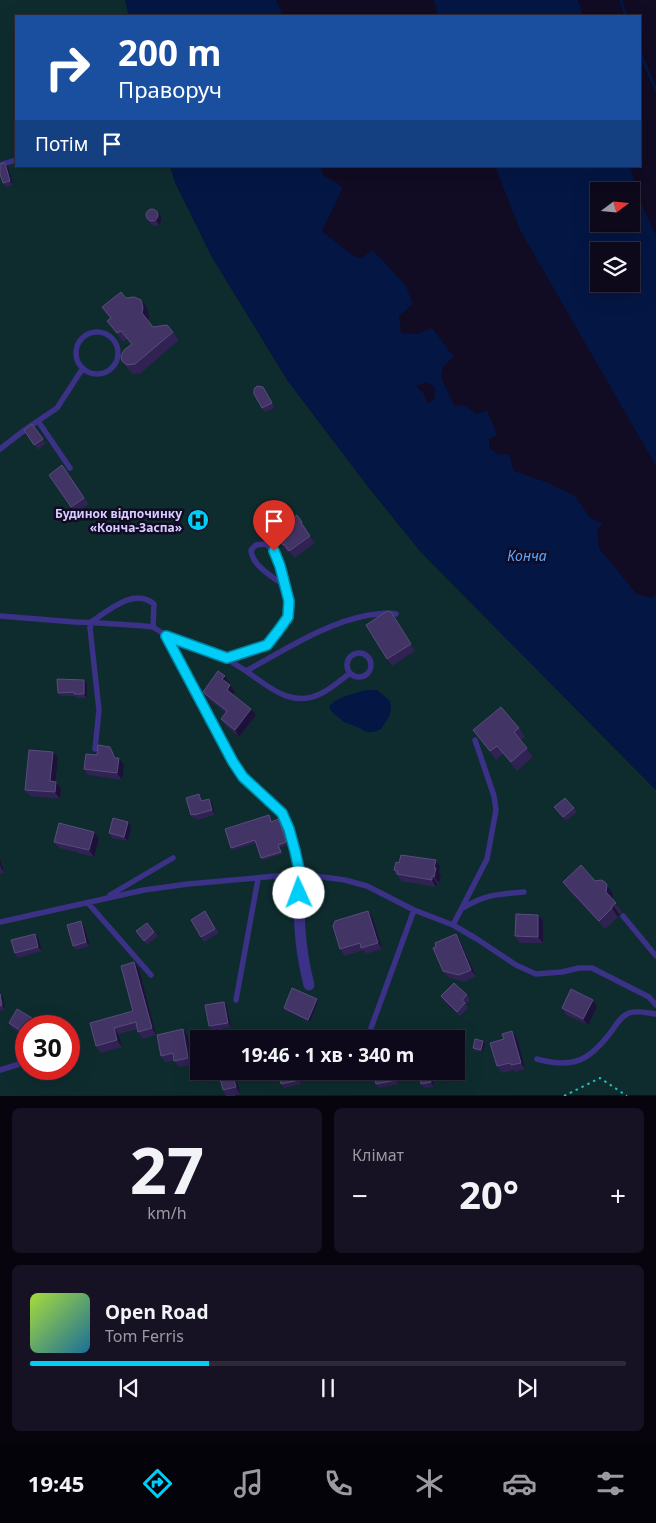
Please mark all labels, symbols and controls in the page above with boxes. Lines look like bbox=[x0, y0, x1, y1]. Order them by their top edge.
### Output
text: 200 m bbox=[118, 29, 221, 76]
icon: right bbox=[35, 35, 100, 100]
text: Праворуч bbox=[118, 74, 222, 104]
icon: arrive bbox=[98, 130, 126, 158]
text: Потім bbox=[35, 131, 88, 157]
north arrow bbox=[590, 182, 640, 232]
map controls bbox=[590, 182, 640, 292]
button: layers bbox=[590, 242, 640, 292]
pin bbox=[253, 500, 295, 551]
place label: Будинок відпочинку «Конча-Заспа» bbox=[55, 505, 182, 536]
icon: arrive bbox=[260, 507, 288, 535]
hospital icon: Будинок відпочинку «Конча-Заспа» bbox=[186, 508, 210, 532]
water label: Конча bbox=[507, 546, 547, 565]
position arrow bbox=[272, 866, 324, 918]
speed limit sign: 30 bbox=[15, 1015, 80, 1080]
text: 19:46 · 1 хв · 340 m bbox=[241, 1042, 414, 1068]
text: 27 bbox=[130, 1125, 204, 1213]
text: Клімат bbox=[352, 1144, 404, 1166]
text: 20° bbox=[459, 1168, 519, 1220]
text: − bbox=[352, 1176, 368, 1214]
text: + bbox=[610, 1176, 626, 1214]
text: km/h bbox=[147, 1202, 187, 1224]
text: Open Road bbox=[105, 1299, 208, 1325]
text: Tom Ferris bbox=[105, 1325, 184, 1347]
icon: previous bbox=[115, 1374, 143, 1402]
icon: pause bbox=[314, 1374, 342, 1402]
icon: next bbox=[513, 1374, 541, 1402]
icon: directions bbox=[140, 1466, 175, 1501]
icon: music bbox=[231, 1466, 266, 1501]
icon: phone bbox=[321, 1466, 356, 1501]
icon: climate bbox=[412, 1466, 447, 1501]
icon: car bbox=[502, 1466, 537, 1501]
icon: filters bbox=[593, 1466, 628, 1501]
text: 19:45 bbox=[28, 1468, 84, 1498]

